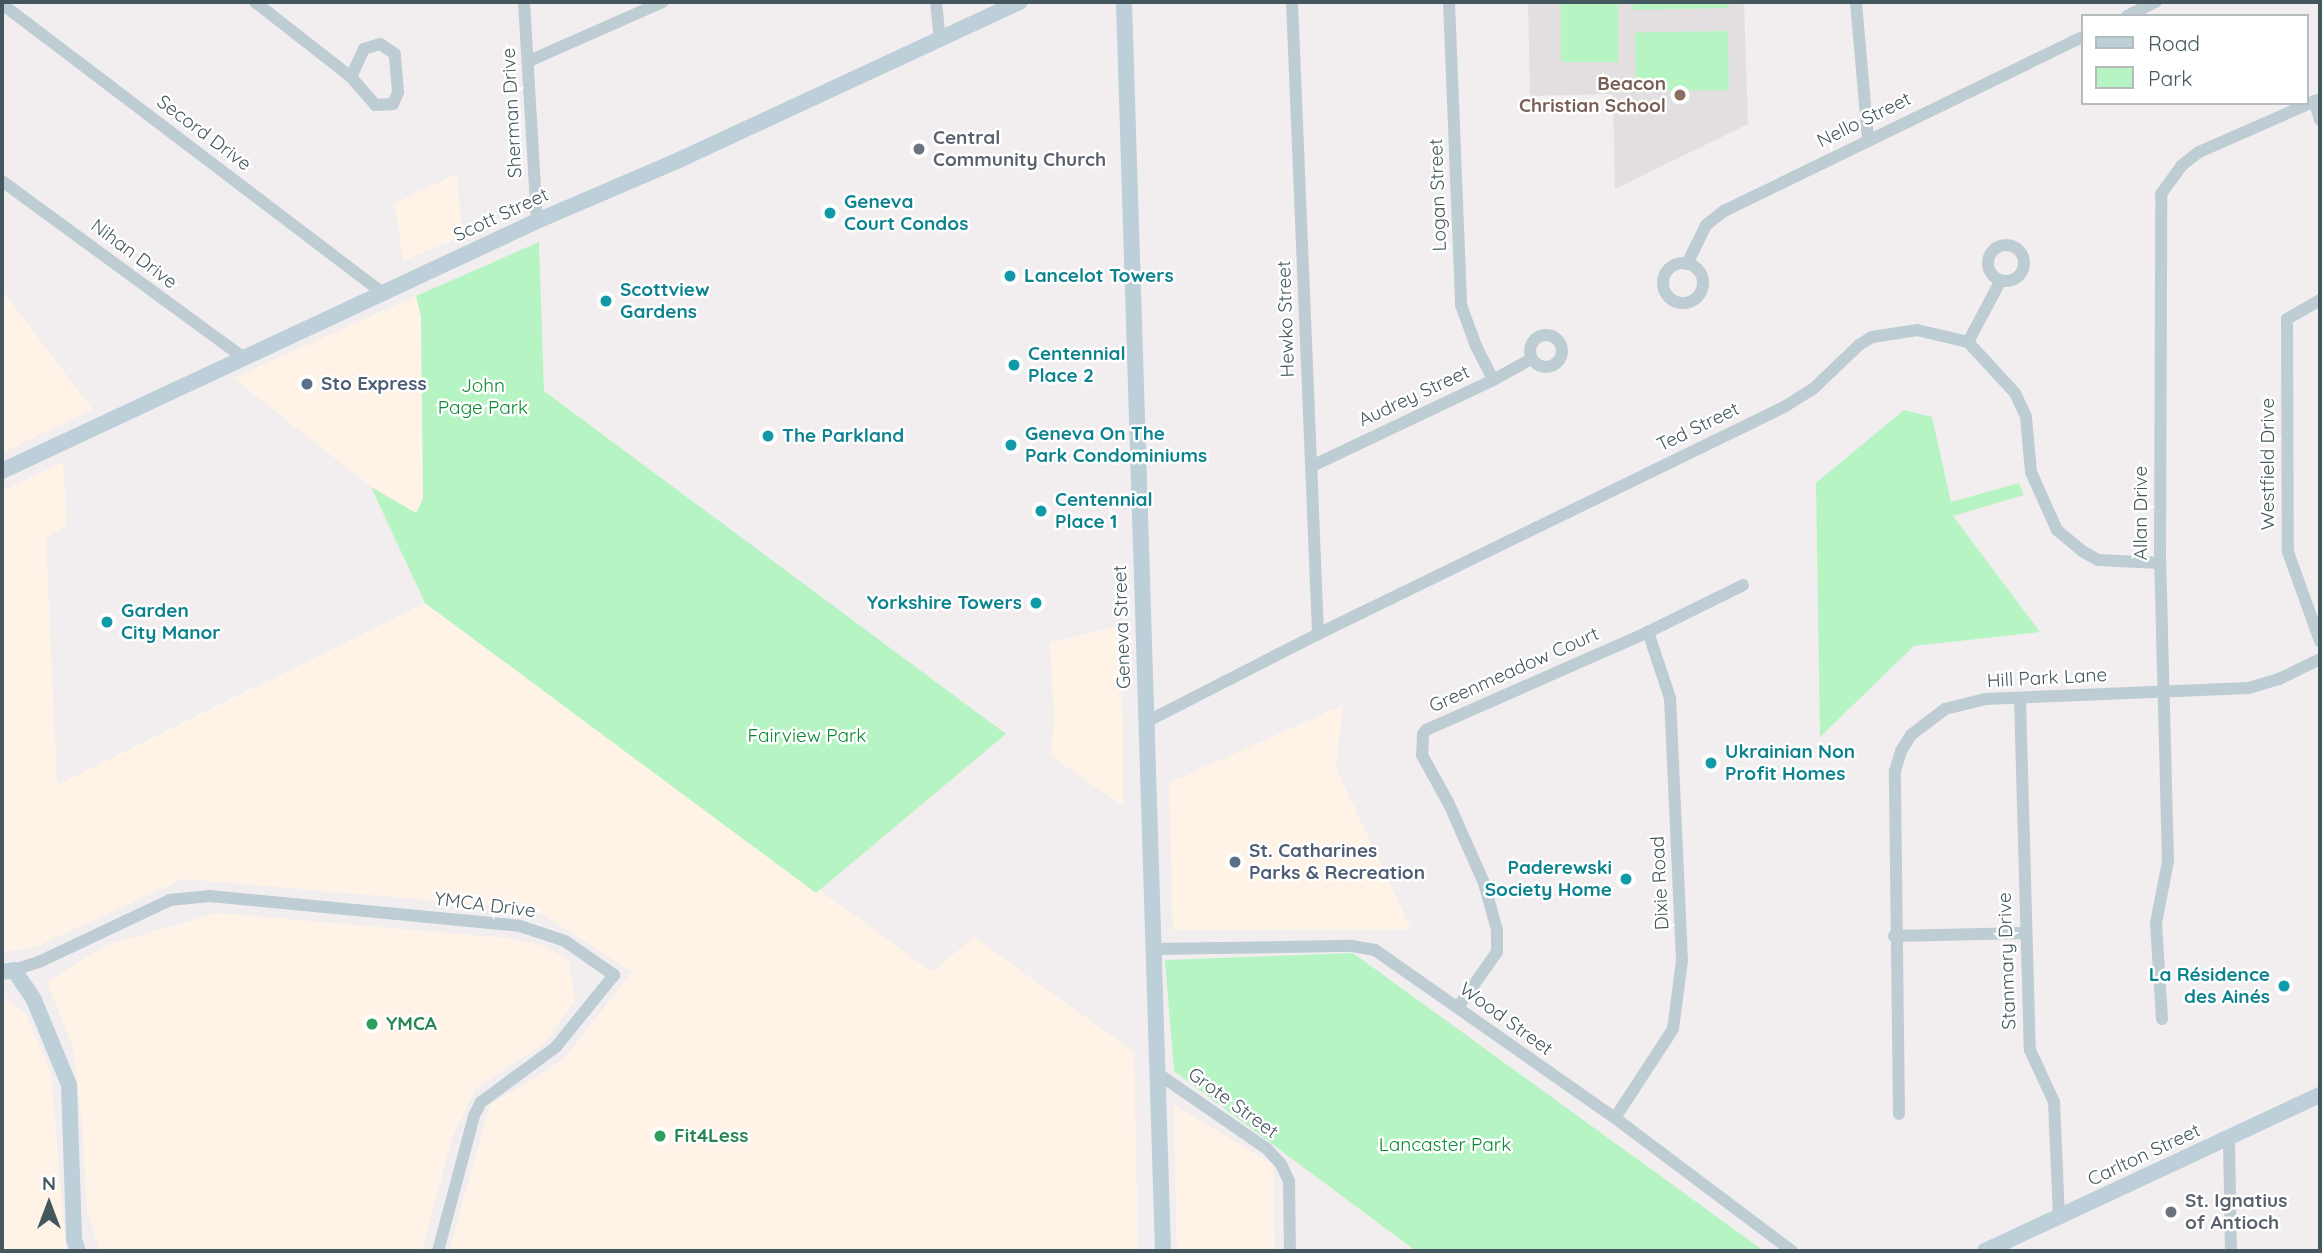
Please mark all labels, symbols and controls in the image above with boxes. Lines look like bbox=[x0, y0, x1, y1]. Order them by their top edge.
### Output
legend bbox=[2080, 14, 2308, 105]
text: Road bbox=[2148, 30, 2200, 56]
street label: Sherman Drive bbox=[497, 47, 527, 179]
text: Park bbox=[2148, 65, 2192, 91]
place label: Beacon Christian School bbox=[1519, 73, 1666, 117]
marker: Beacon Christian School bbox=[1672, 87, 1688, 103]
street label: Nello Street bbox=[1813, 87, 1915, 153]
street label: Secord Drive bbox=[152, 90, 256, 176]
place label: Central Community Church bbox=[933, 127, 1106, 171]
street label: Logan Street bbox=[1425, 138, 1451, 252]
marker: Central Community Church bbox=[911, 141, 927, 157]
street label: Scott Street bbox=[450, 183, 552, 247]
place label: Geneva Court Condos bbox=[844, 191, 968, 235]
marker: Geneva Court Condos bbox=[822, 205, 838, 221]
street label: Nihan Drive bbox=[86, 214, 182, 294]
street label: Hewko Street bbox=[1273, 260, 1299, 378]
place label: Lancelot Towers bbox=[1024, 265, 1174, 287]
marker: Lancelot Towers bbox=[1002, 268, 1018, 284]
place label: Scottview Gardens bbox=[620, 279, 710, 323]
marker: Scottview Gardens bbox=[598, 293, 614, 309]
place label: Centennial Place 2 bbox=[1028, 343, 1126, 387]
marker: Centennial Place 2 bbox=[1006, 357, 1022, 373]
street label: Audrey Street bbox=[1355, 360, 1473, 432]
place label: Sto Express bbox=[321, 373, 427, 395]
park label: John Page Park bbox=[438, 375, 528, 419]
marker: Sto Express bbox=[299, 376, 315, 392]
street label: Ted Street bbox=[1653, 397, 1743, 457]
street label: Westfield Drive bbox=[2257, 398, 2279, 530]
place label: Geneva On The Park Condominiums bbox=[1025, 423, 1207, 467]
place label: The Parkland bbox=[782, 425, 904, 447]
marker: The Parkland bbox=[760, 428, 776, 444]
marker: Geneva On The Park Condominiums bbox=[1003, 437, 1019, 453]
street label: Allan Drive bbox=[2130, 466, 2152, 560]
place label: Centennial Place 1 bbox=[1055, 489, 1153, 533]
marker: Centennial Place 1 bbox=[1033, 503, 1049, 519]
street label: Geneva Street bbox=[1108, 565, 1136, 689]
place label: Yorkshire Towers bbox=[867, 592, 1022, 614]
marker: Yorkshire Towers bbox=[1028, 595, 1044, 611]
place label: Garden City Manor bbox=[121, 600, 221, 644]
marker: Garden City Manor bbox=[99, 614, 115, 630]
street label: Greenmeadow Court bbox=[1426, 622, 1602, 718]
street label: Hill Park Lane bbox=[1986, 663, 2108, 693]
park label: Fairview Park bbox=[748, 725, 866, 747]
place label: Ukrainian Non Profit Homes bbox=[1725, 741, 1855, 785]
marker: Ukrainian Non Profit Homes bbox=[1703, 755, 1719, 771]
street label: Dixie Road bbox=[1646, 835, 1674, 931]
place label: St. Catharines Parks & Recreation bbox=[1249, 840, 1425, 884]
marker: St. Catharines Parks & Recreation bbox=[1227, 854, 1243, 870]
place label: Paderewski Society Home bbox=[1485, 857, 1612, 901]
marker: Paderewski Society Home bbox=[1618, 871, 1634, 887]
street label: YMCA Drive bbox=[433, 887, 537, 923]
street label: Stanmary Drive bbox=[1993, 892, 2021, 1030]
place label: La Résidence des Ainés bbox=[2149, 964, 2270, 1008]
street label: Wood Street bbox=[1455, 978, 1557, 1060]
marker: La Résidence des Ainés bbox=[2276, 978, 2292, 994]
place label: YMCA bbox=[386, 1013, 437, 1035]
marker: YMCA bbox=[364, 1016, 380, 1032]
street label: Grote Street bbox=[1184, 1063, 1282, 1143]
street label: Carlton Street bbox=[2084, 1119, 2204, 1191]
place label: Fit4Less bbox=[674, 1125, 748, 1147]
marker: Fit4Less bbox=[652, 1128, 668, 1144]
park label: Lancaster Park bbox=[1379, 1134, 1511, 1156]
north arrow bbox=[14, 1169, 84, 1239]
text: N bbox=[42, 1171, 56, 1195]
place label: St. Ignatius of Antioch bbox=[2185, 1190, 2287, 1234]
marker: St. Ignatius of Antioch bbox=[2163, 1204, 2179, 1220]

